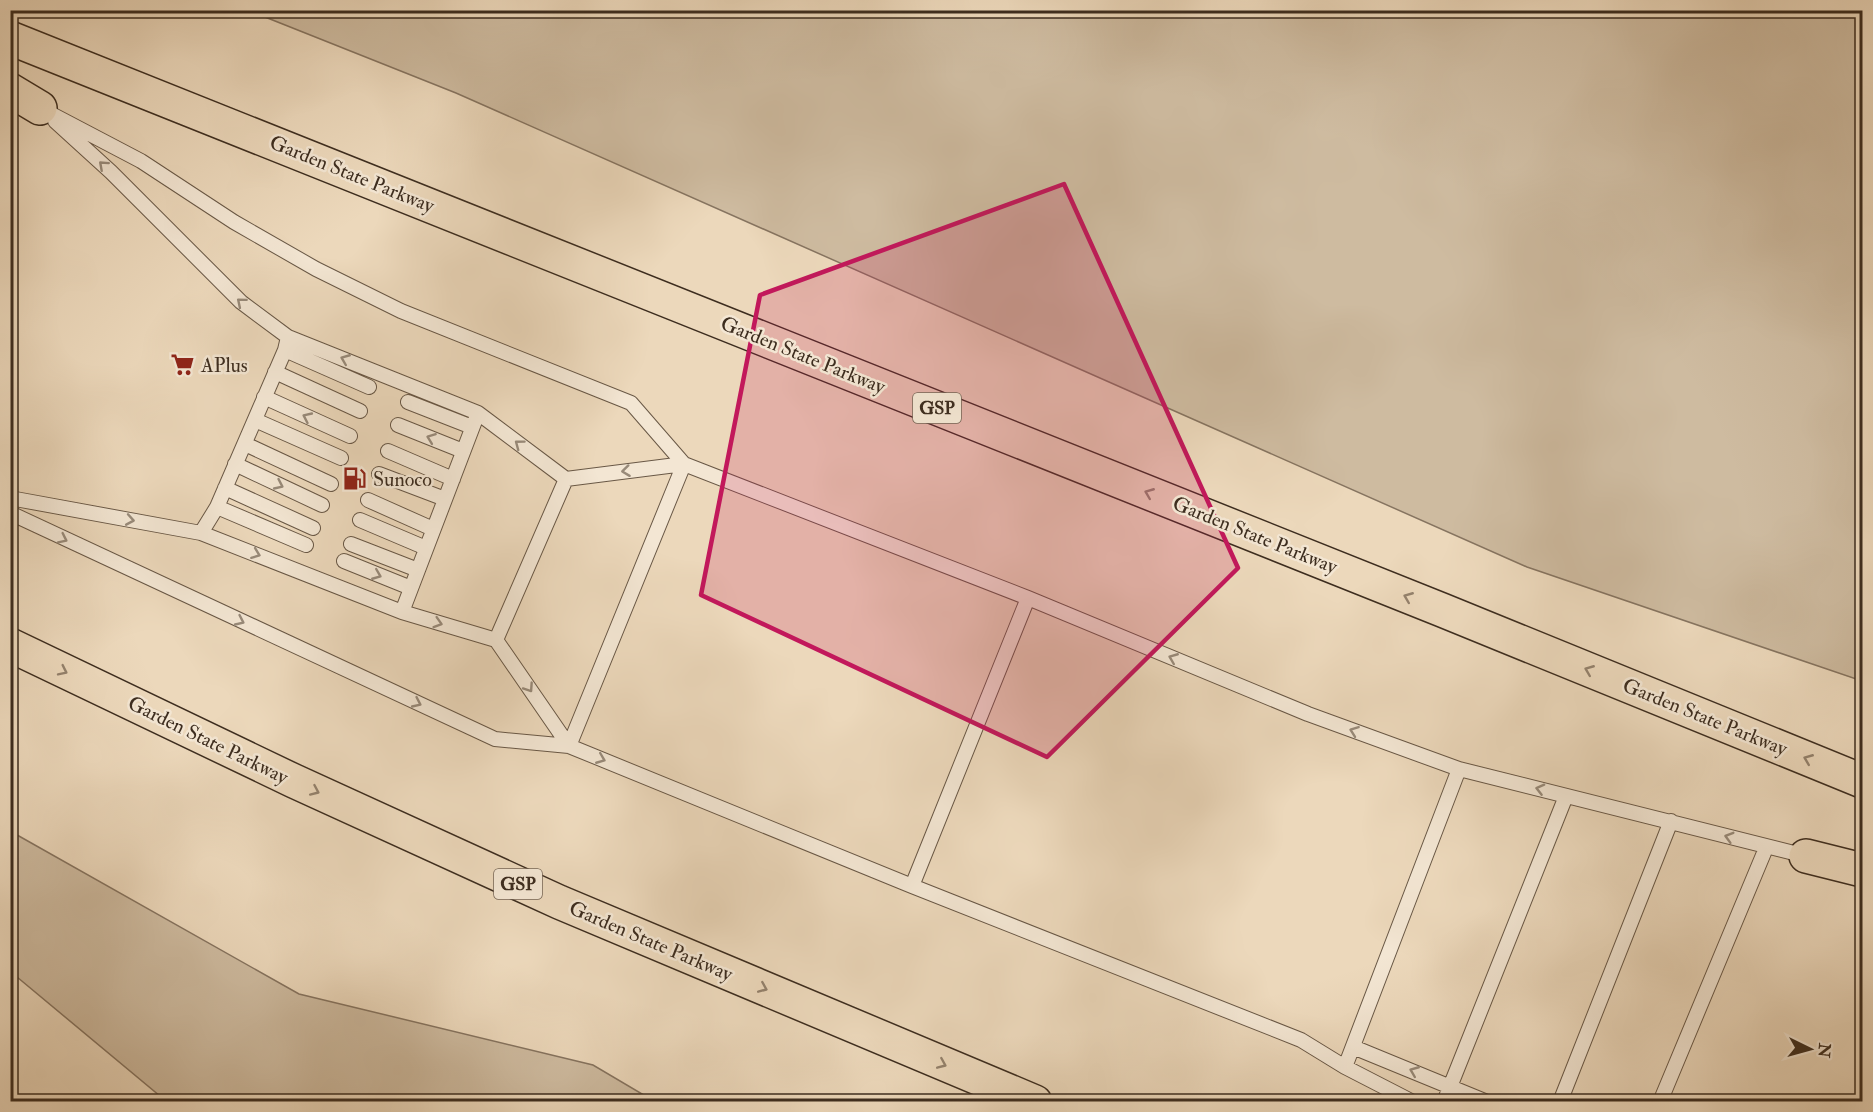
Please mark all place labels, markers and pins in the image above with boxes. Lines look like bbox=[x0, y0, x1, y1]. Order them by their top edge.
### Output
supermarket icon: APlus bbox=[170, 352, 196, 378]
place label: APlus bbox=[200, 353, 248, 378]
fuel station icon: Sunoco bbox=[342, 466, 368, 492]
place label: Sunoco bbox=[373, 467, 432, 492]

